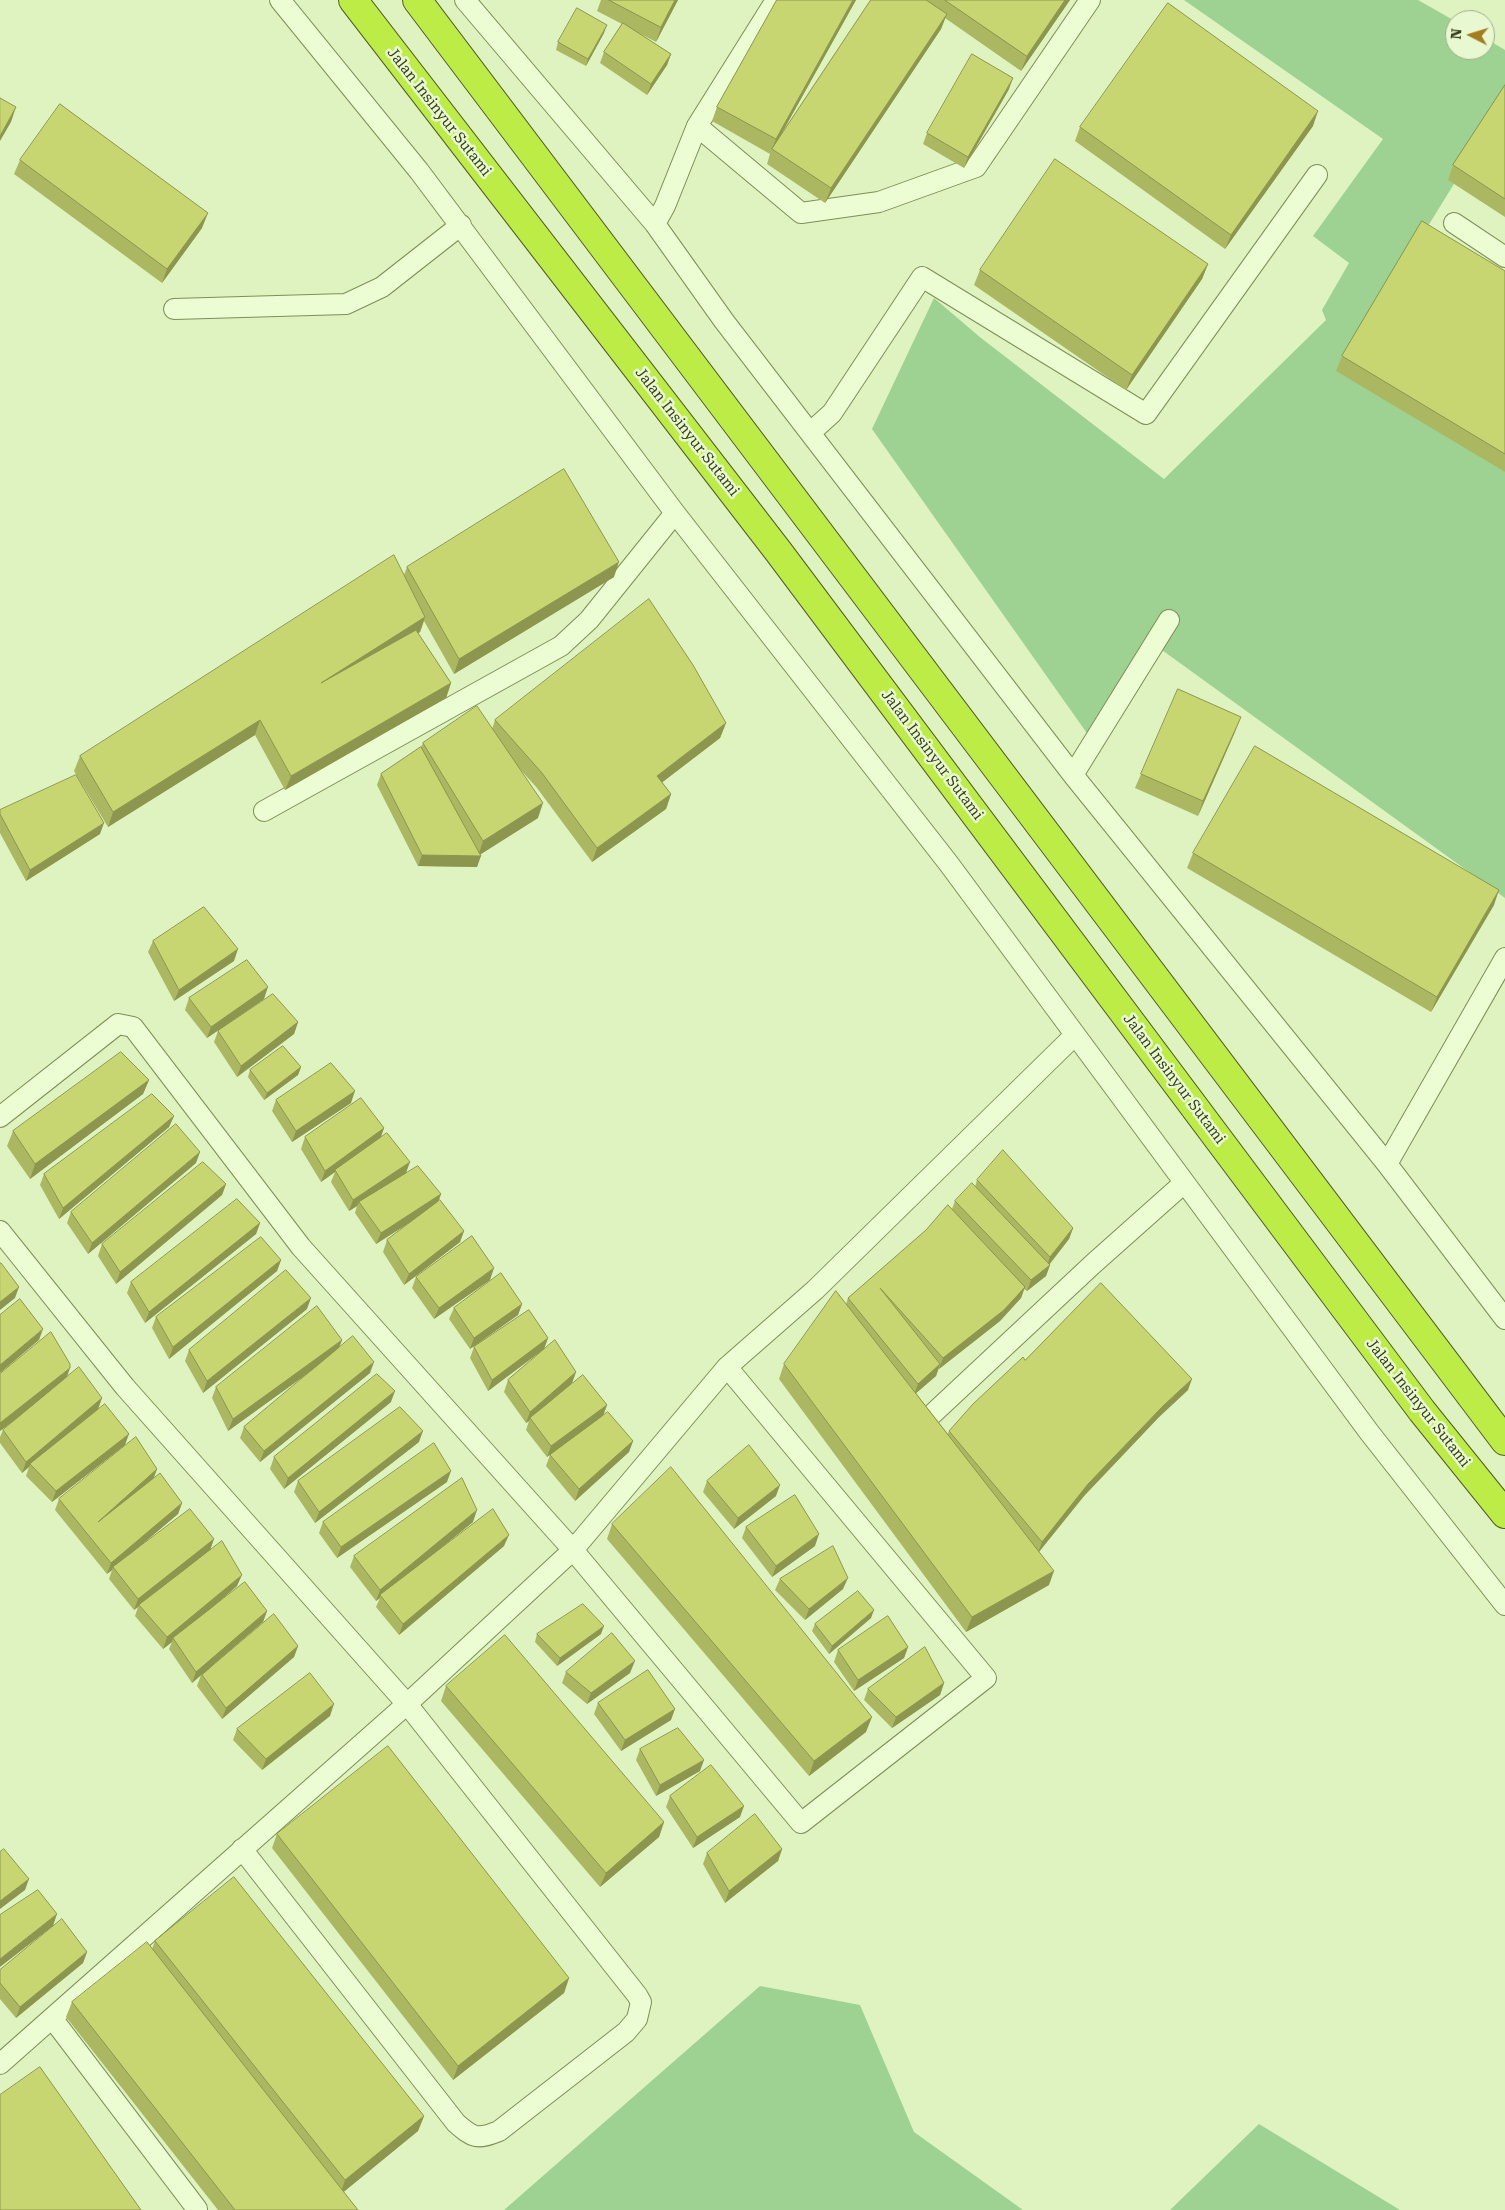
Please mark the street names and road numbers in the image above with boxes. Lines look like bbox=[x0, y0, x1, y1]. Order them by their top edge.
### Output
street label: Jalan Insinyur Sutami bbox=[383, 44, 495, 180]
street label: Jalan Insinyur Sutami bbox=[631, 364, 743, 500]
street label: Jalan Insinyur Sutami bbox=[877, 686, 987, 824]
street label: Jalan Insinyur Sutami bbox=[1119, 1010, 1229, 1148]
street label: Jalan Insinyur Sutami bbox=[1362, 1335, 1474, 1471]

